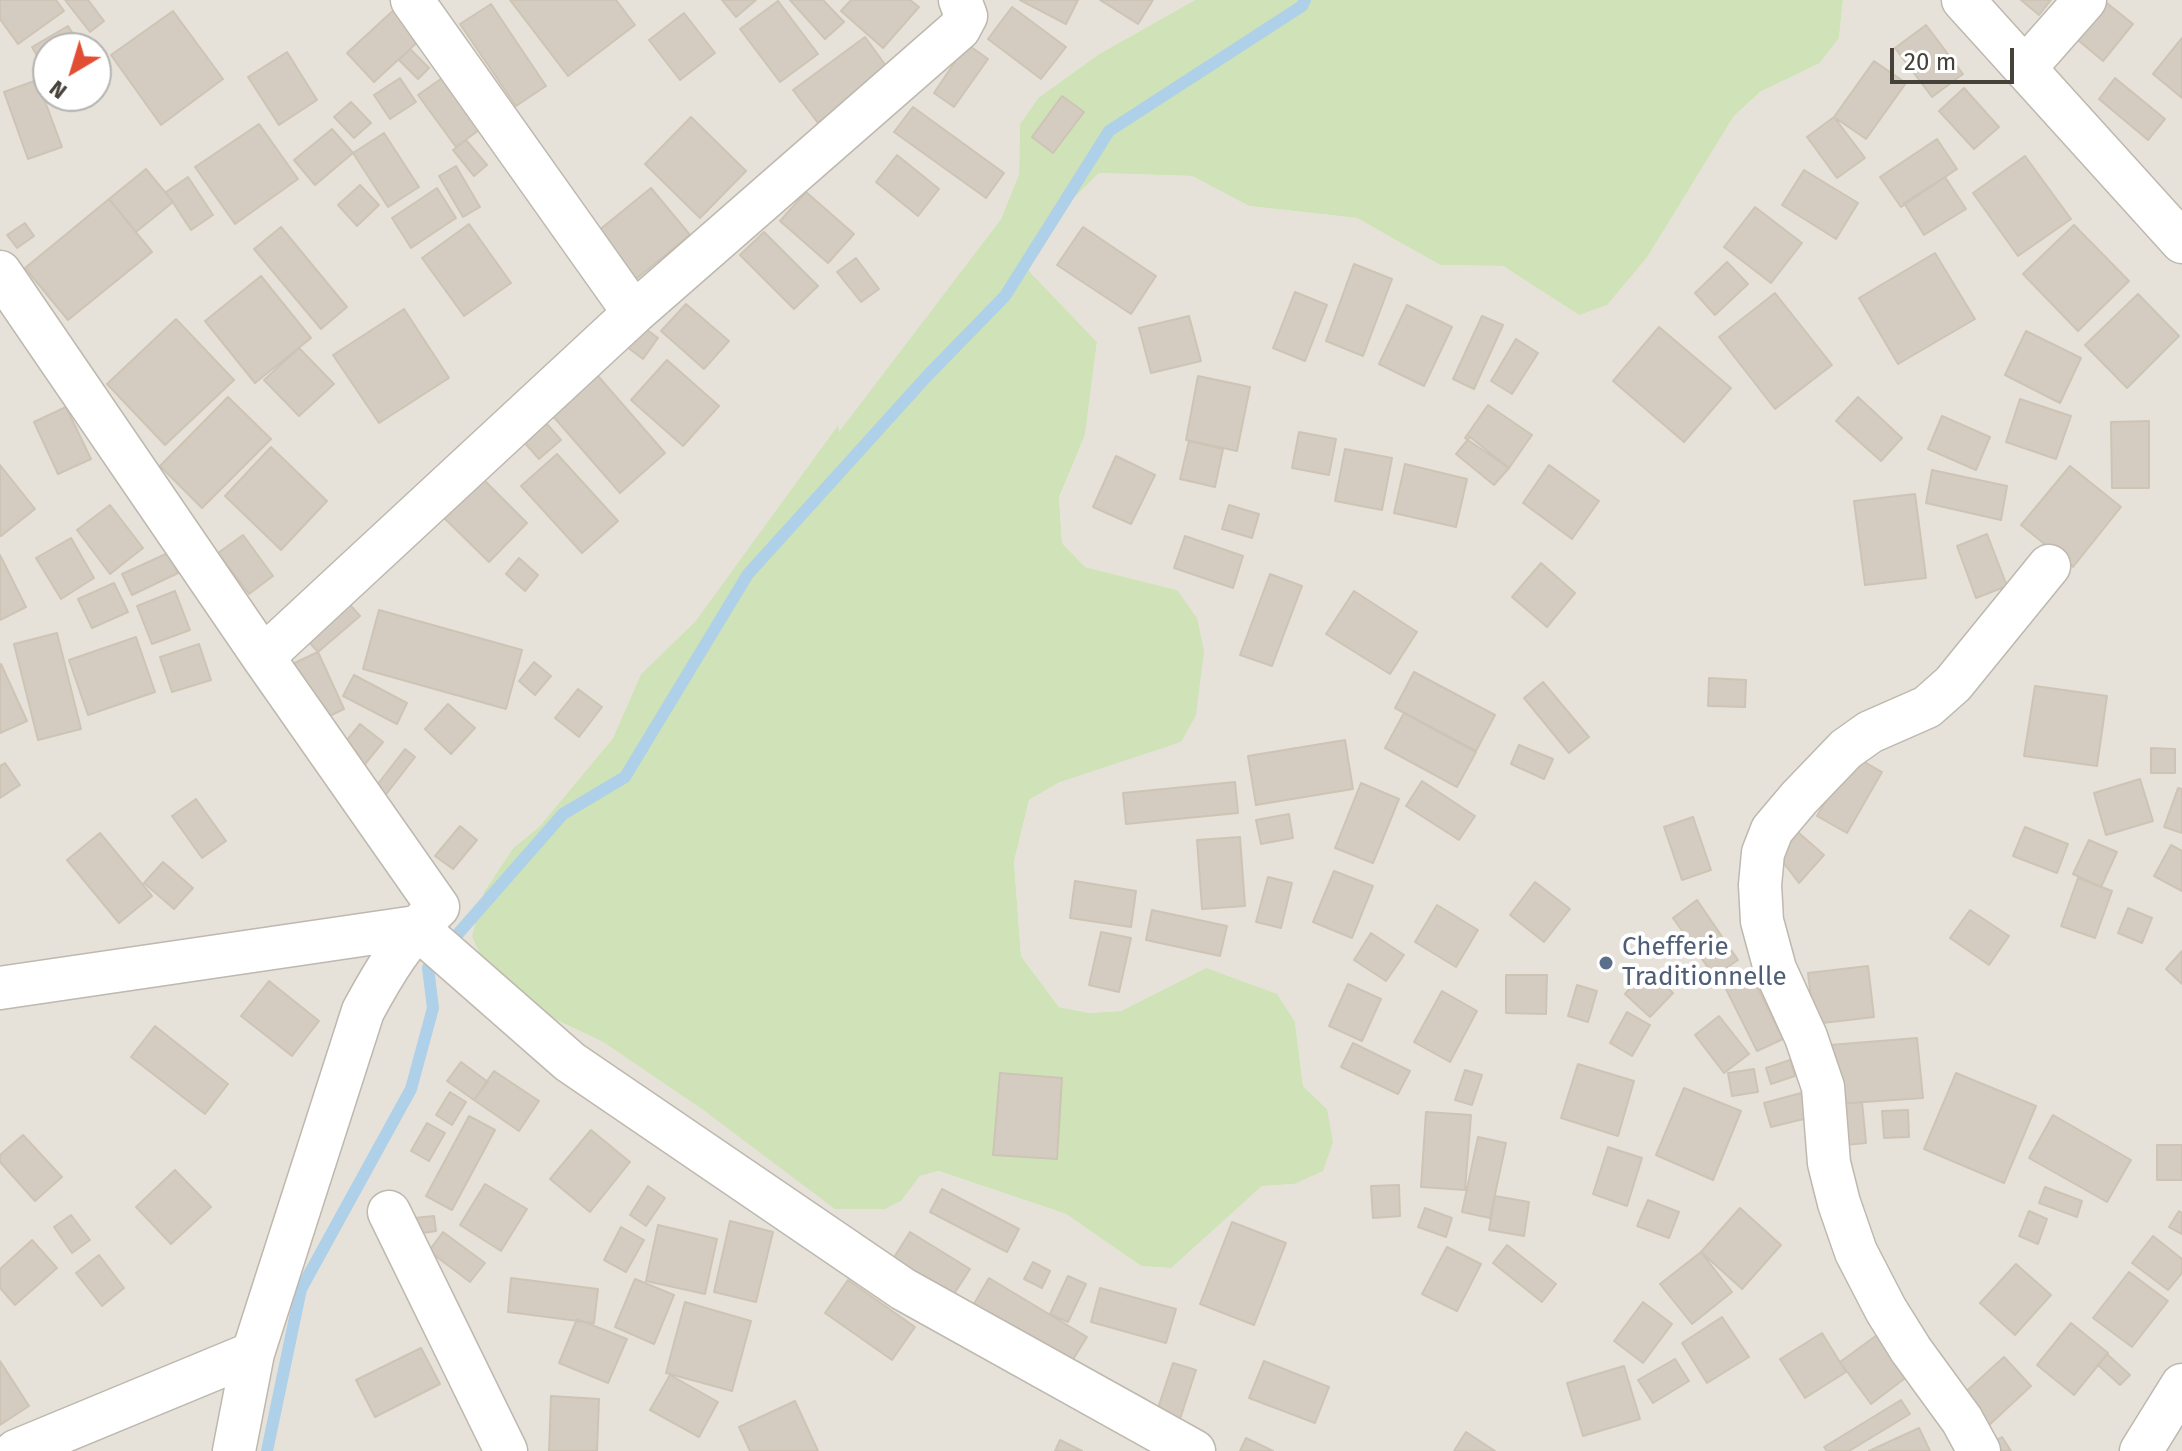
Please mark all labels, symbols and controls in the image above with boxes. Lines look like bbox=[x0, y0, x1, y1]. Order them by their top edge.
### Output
north arrow bbox=[32, 32, 112, 112]
scale bar bbox=[1894, 32, 2018, 82]
text: 20 m bbox=[1904, 48, 1956, 76]
text: N bbox=[44, 75, 72, 105]
place label: Chefferie Traditionnelle bbox=[1622, 932, 1787, 994]
marker: Chefferie Traditionnelle bbox=[1597, 954, 1615, 972]

